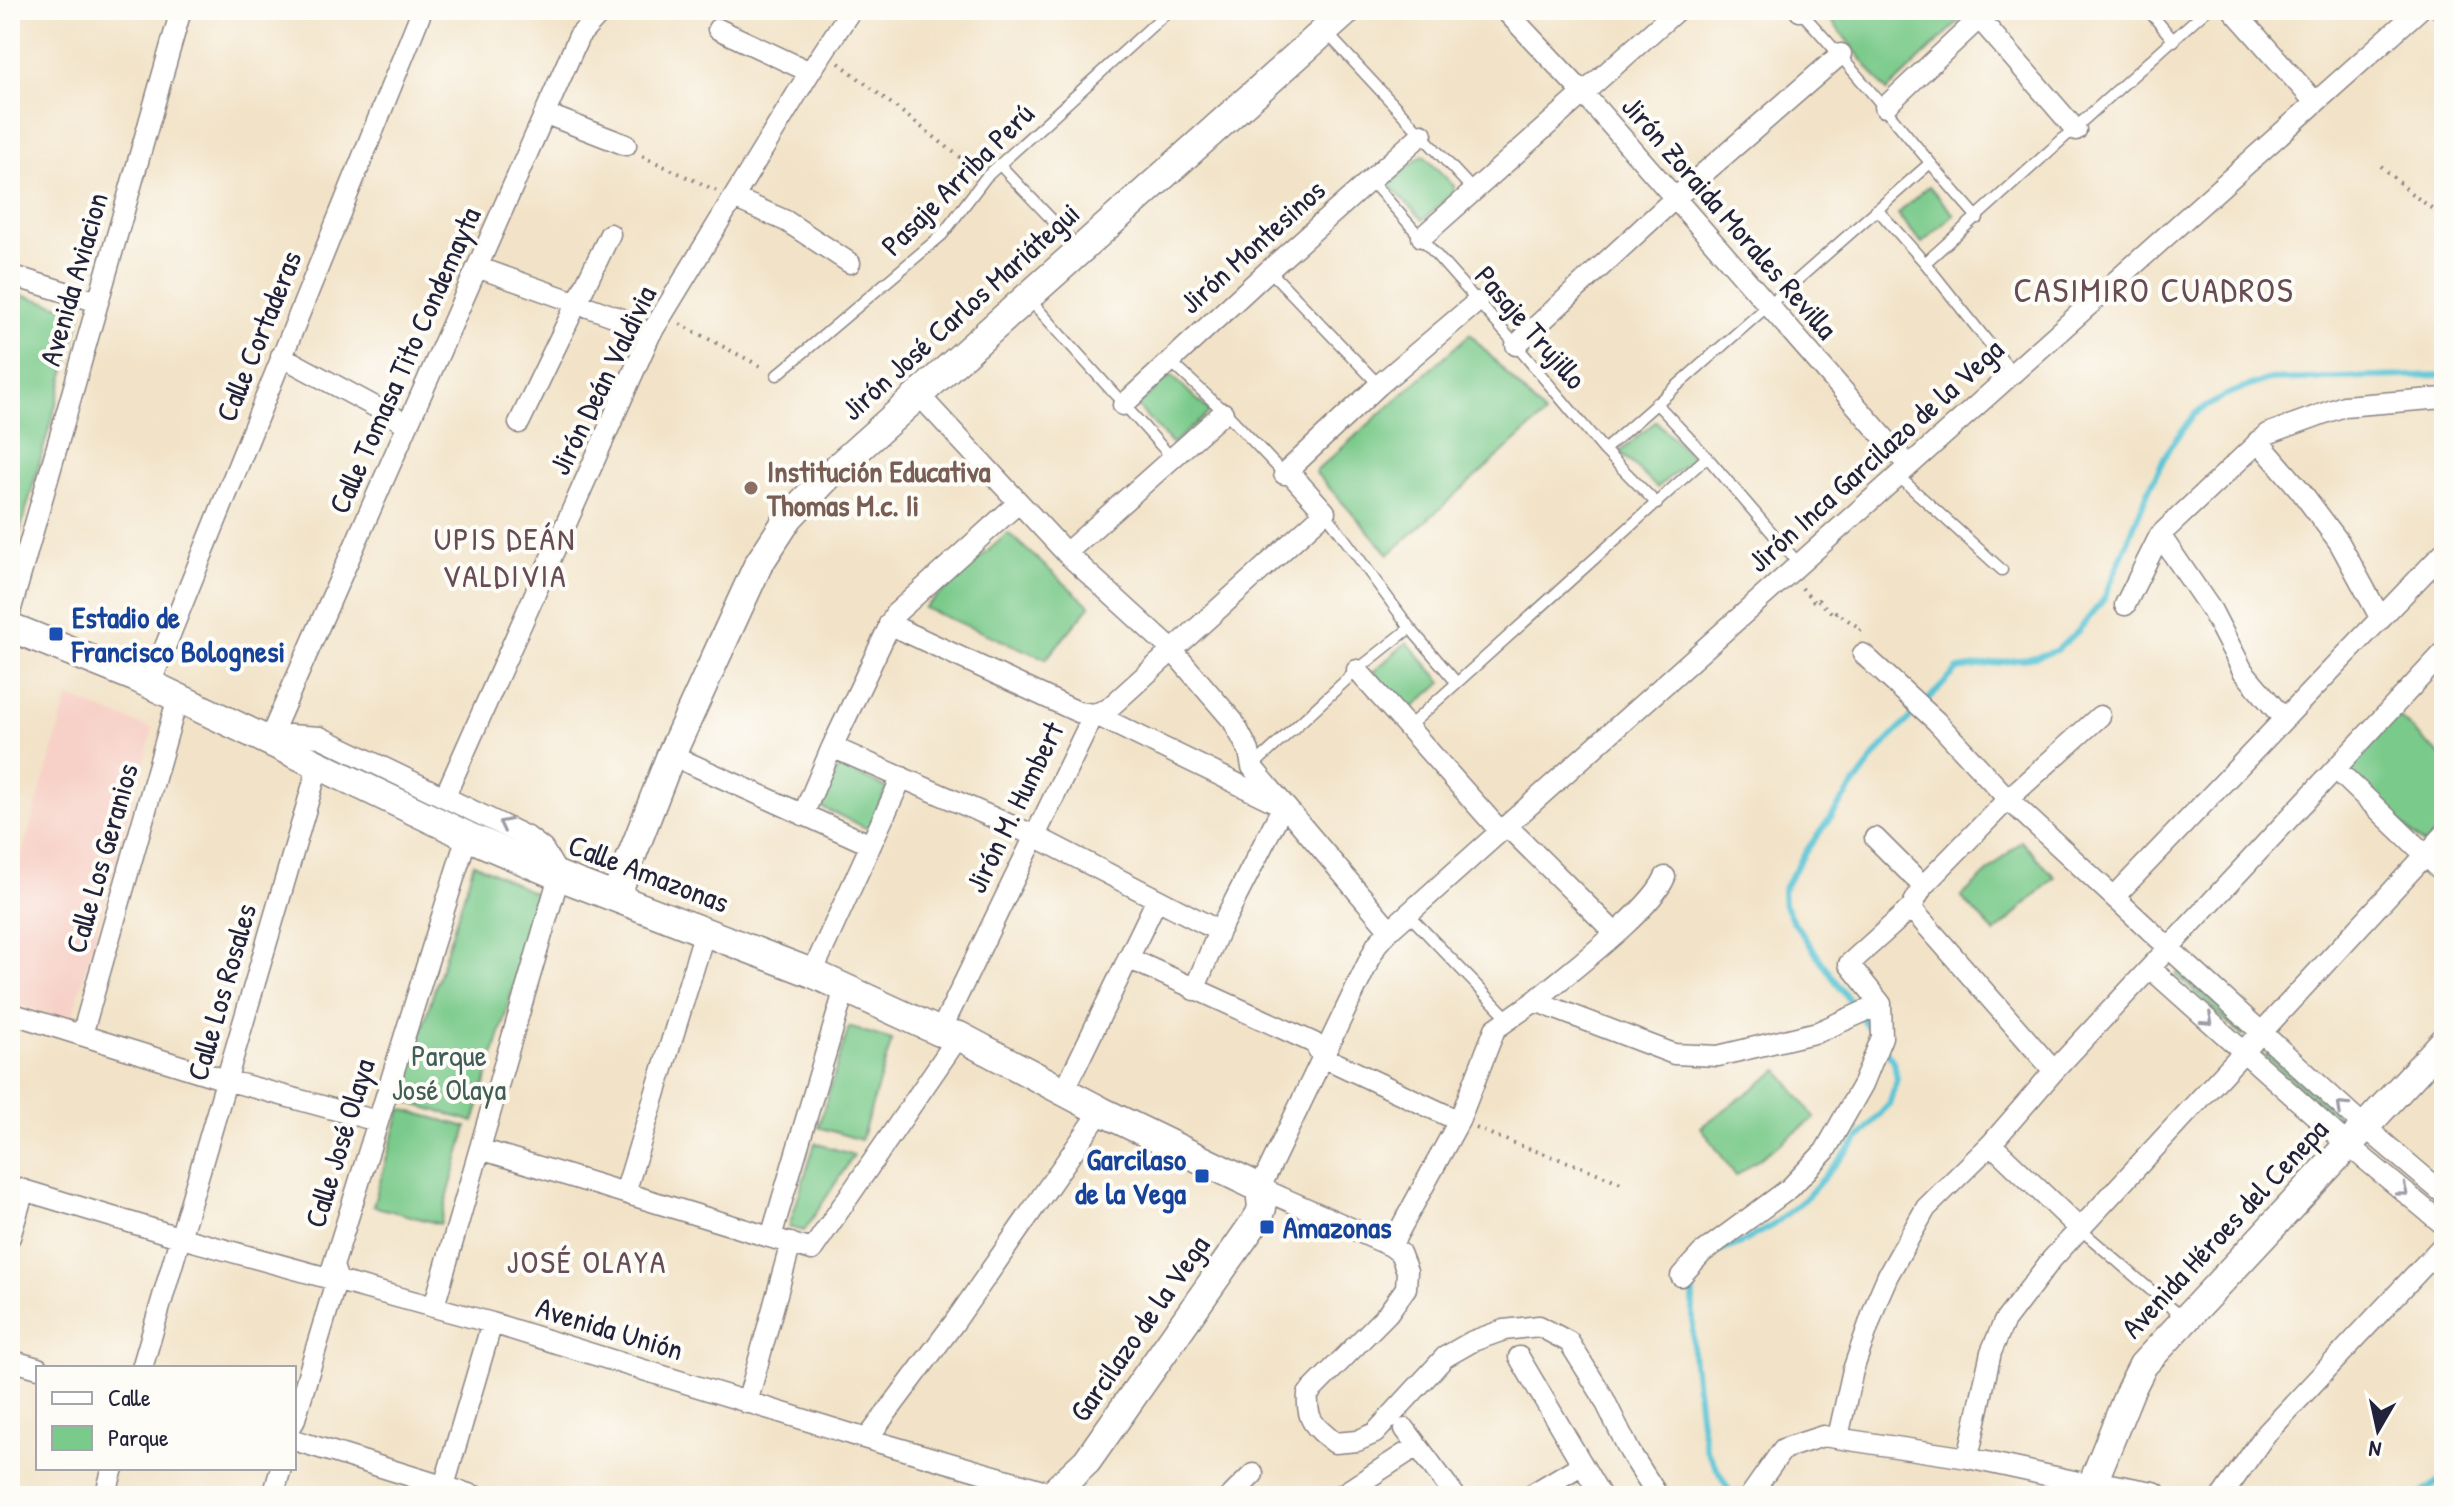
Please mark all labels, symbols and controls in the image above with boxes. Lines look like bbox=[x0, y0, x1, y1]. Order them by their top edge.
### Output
street label: Jirón Zoraida Morales Revilla bbox=[1613, 87, 1847, 347]
street label: Pasaje Arriba Perú bbox=[872, 94, 1042, 264]
street label: Jirón Montesinos bbox=[1171, 170, 1333, 322]
street label: Avenida Aviacion bbox=[29, 188, 117, 370]
street label: Jirón José Carlos Mariátegui bbox=[832, 193, 1088, 429]
street label: Calle Tomasa Tito Condemayta bbox=[318, 200, 490, 519]
street label: Calle Cortaderas bbox=[206, 245, 310, 427]
street label: Pasaje Trujillo bbox=[1466, 257, 1596, 397]
district label: CASIMIRO CUADROS bbox=[2013, 267, 2295, 313]
street label: Jirón Deán Valdivia bbox=[539, 279, 665, 481]
street label: Jirón Inca Garcilazo de la Vega bbox=[1738, 329, 2012, 581]
place label: Institución Educativa Thomas M.c. Ii bbox=[766, 451, 991, 525]
marker: Institución Educativa Thomas M.c. Ii bbox=[742, 479, 760, 497]
district label: UPIS DEÁN VALDIVIA bbox=[434, 517, 576, 597]
place label: Estadio de Francisco Bolognesi bbox=[71, 597, 285, 672]
marker: Estadio de Francisco Bolognesi bbox=[47, 625, 65, 643]
street label: Jirón M. Humbert bbox=[955, 714, 1073, 899]
street label: Calle Los Geranios bbox=[55, 759, 147, 957]
one-way arrow bbox=[497, 819, 512, 834]
street label: Calle Amazonas bbox=[563, 824, 735, 922]
street label: Calle Los Rosales bbox=[177, 899, 265, 1085]
one-way arrow bbox=[2199, 1011, 2213, 1025]
park label: Parque José Olaya bbox=[392, 1035, 506, 1109]
street label: Calle José Olaya bbox=[294, 1054, 384, 1232]
one-way arrow bbox=[2337, 1101, 2351, 1116]
street label: Avenida Héroes del Cenepa bbox=[2112, 1110, 2336, 1346]
place label: Garcilaso de la Vega bbox=[1075, 1139, 1186, 1214]
marker: Garcilaso de la Vega bbox=[1193, 1167, 1211, 1185]
one-way arrow bbox=[2394, 1181, 2409, 1196]
place label: Amazonas bbox=[1283, 1207, 1392, 1247]
marker: Amazonas bbox=[1258, 1218, 1276, 1236]
street label: Garcilazo de la Vega bbox=[1060, 1227, 1218, 1429]
district label: JOSÉ OLAYA bbox=[507, 1240, 667, 1283]
street label: Avenida Unión bbox=[532, 1287, 688, 1369]
legend bbox=[36, 1366, 296, 1470]
text: Calle bbox=[108, 1381, 151, 1413]
north arrow bbox=[2338, 1390, 2418, 1470]
text: Parque bbox=[108, 1421, 169, 1453]
text: N bbox=[2366, 1434, 2383, 1465]

